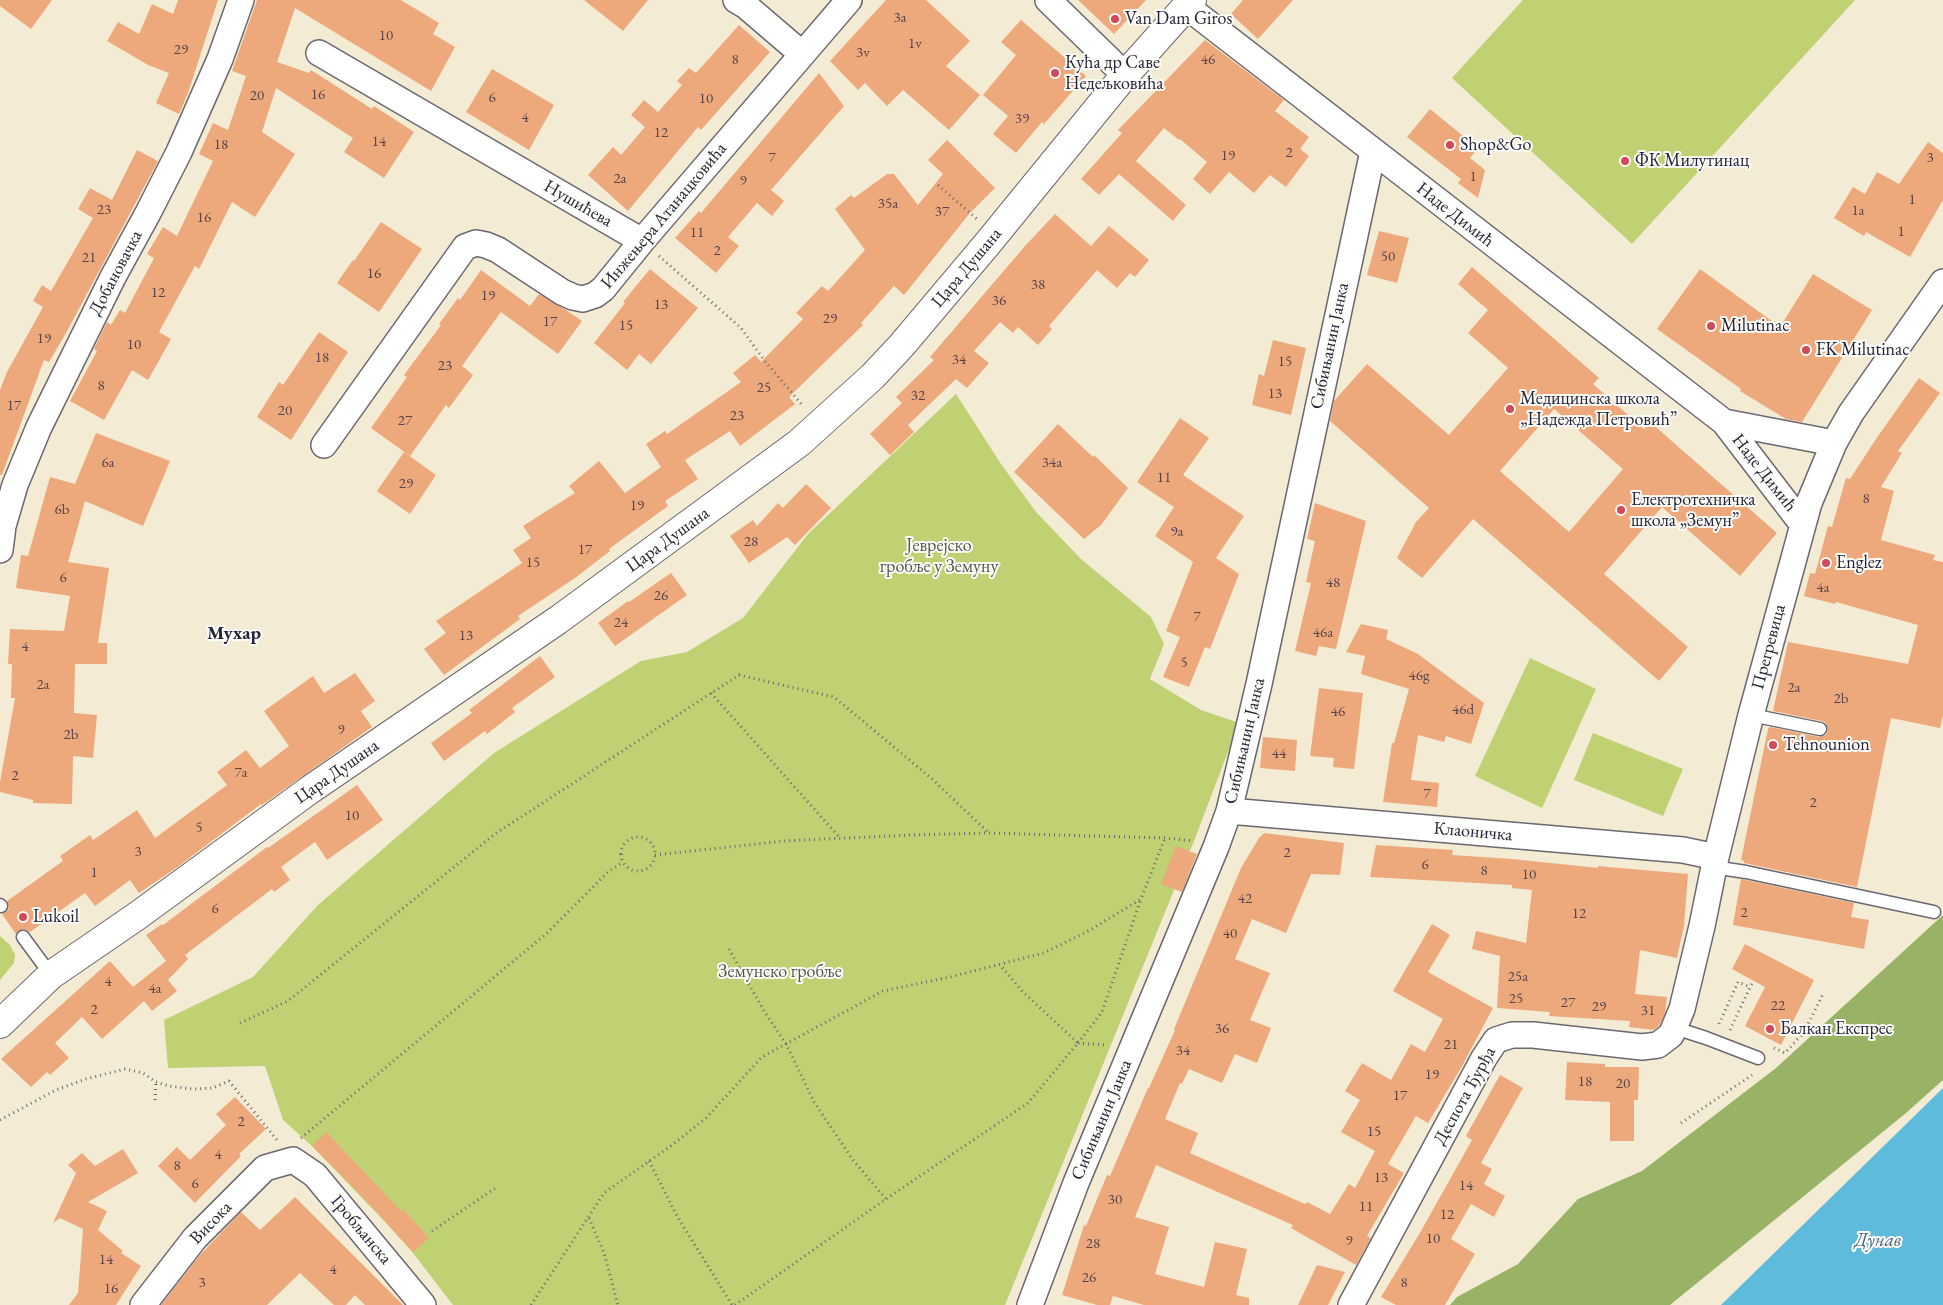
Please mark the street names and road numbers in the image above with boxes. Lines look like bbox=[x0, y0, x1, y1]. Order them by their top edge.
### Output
street label: Инжењера Атанацковића bbox=[596, 138, 732, 294]
street label: Нушићева bbox=[540, 176, 616, 232]
street label: Наде Димић bbox=[1412, 178, 1498, 252]
street label: Цара Душана bbox=[927, 224, 1007, 312]
street label: Добановачка bbox=[85, 227, 147, 319]
street label: Сибињанин Јанка bbox=[1306, 281, 1354, 411]
street label: Наде Димић bbox=[1727, 430, 1801, 516]
street label: Цара Душана bbox=[622, 503, 714, 577]
street label: Прегревица bbox=[1747, 602, 1791, 692]
street label: Сибињанин Јанка bbox=[1220, 676, 1270, 806]
street label: Цара Душана bbox=[291, 735, 383, 809]
street label: Клаоничка bbox=[1433, 818, 1513, 846]
street label: Деспота Ђурђа bbox=[1429, 1043, 1501, 1149]
street label: Сибињанин Јанка bbox=[1067, 1056, 1137, 1184]
street label: Гробљанска bbox=[326, 1191, 396, 1269]
street label: Висока bbox=[185, 1197, 237, 1249]

